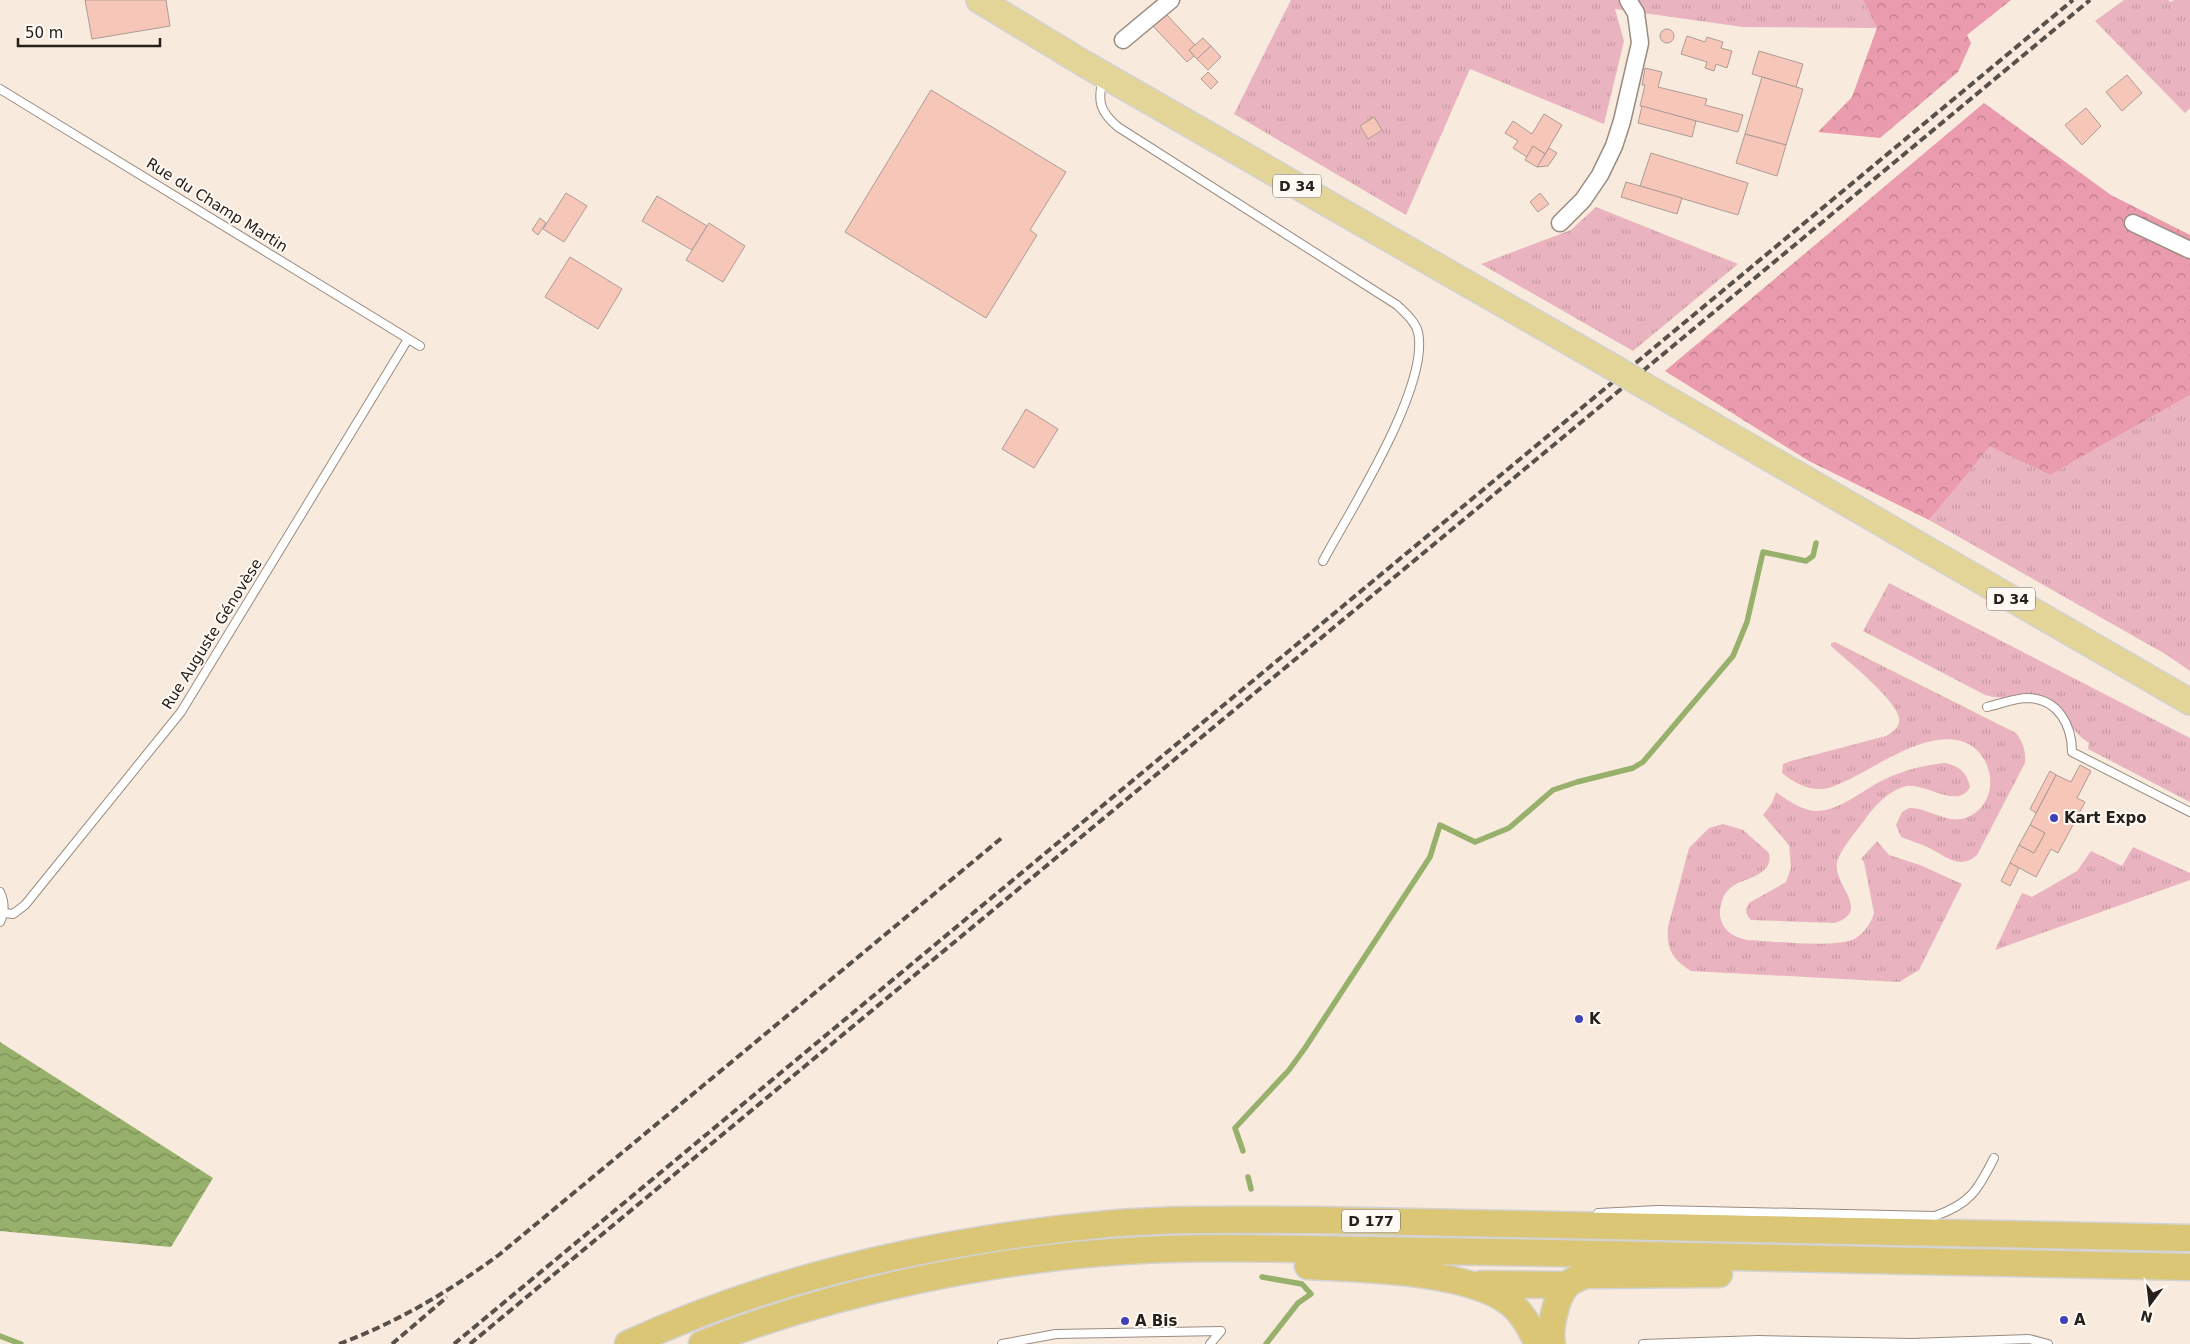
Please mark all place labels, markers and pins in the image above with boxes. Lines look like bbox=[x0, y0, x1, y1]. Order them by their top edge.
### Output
place label: Kart Expo bbox=[2064, 809, 2147, 827]
marker: Kart Expo bbox=[2048, 812, 2060, 824]
place label: K bbox=[1589, 1010, 1602, 1028]
marker: K bbox=[1573, 1013, 1585, 1025]
place label: A bbox=[2074, 1311, 2086, 1329]
place label: A Bis bbox=[1135, 1312, 1177, 1330]
marker: A bbox=[2058, 1314, 2070, 1326]
marker: A Bis bbox=[1119, 1315, 1131, 1327]

